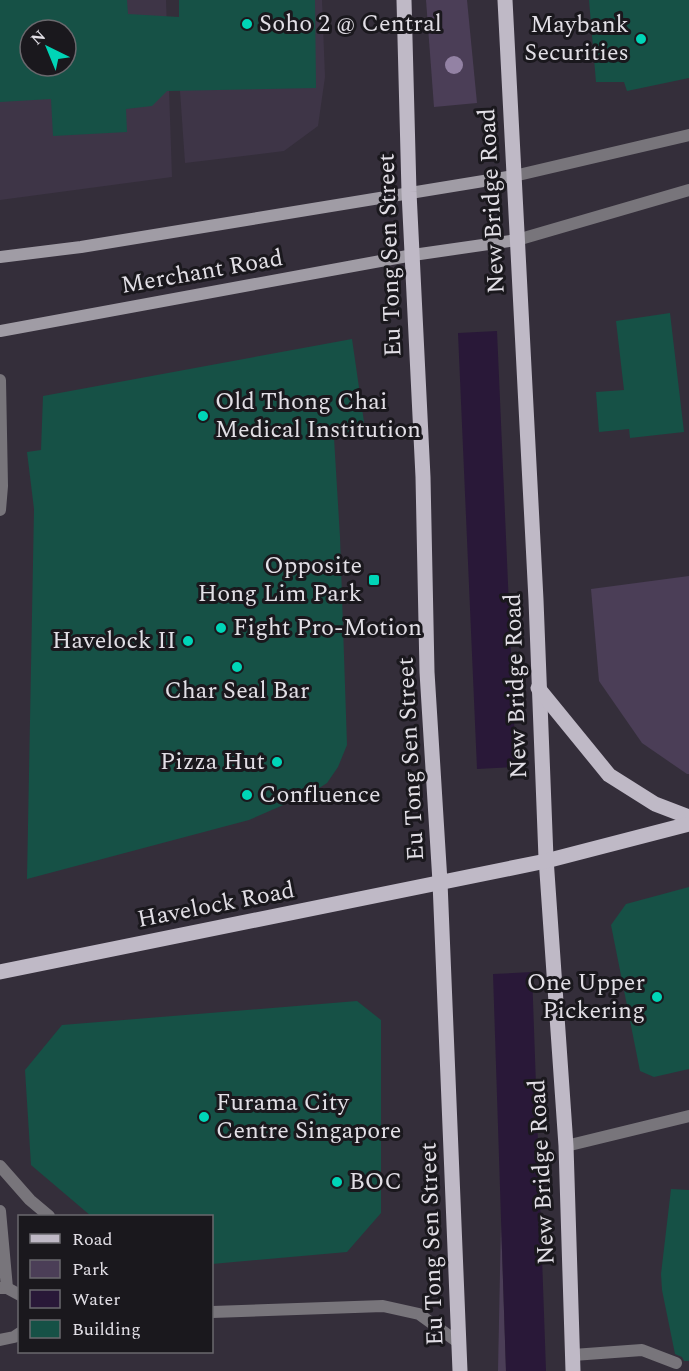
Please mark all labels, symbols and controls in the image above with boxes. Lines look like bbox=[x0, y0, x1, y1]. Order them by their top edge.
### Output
place label: Soho 2 @ Central bbox=[259, 6, 442, 42]
place label: Maybank Securities bbox=[524, 7, 629, 71]
marker: Soho 2 @ Central bbox=[240, 17, 254, 31]
north arrow bbox=[18, 18, 78, 78]
text: N bbox=[25, 25, 51, 51]
marker: Maybank Securities bbox=[634, 32, 648, 46]
street label: New Bridge Road bbox=[469, 107, 515, 295]
street label: Eu Tong Sen Street bbox=[368, 153, 412, 357]
street label: Merchant Road bbox=[118, 240, 286, 304]
place label: Old Thong Chai Medical Institution bbox=[215, 384, 421, 448]
marker: Old Thong Chai Medical Institution bbox=[196, 409, 210, 423]
place label: Opposite Hong Lim Park bbox=[198, 548, 362, 612]
marker: Opposite Hong Lim Park bbox=[367, 573, 381, 587]
street label: New Bridge Road bbox=[495, 593, 537, 779]
place label: Fight Pro-Motion bbox=[233, 610, 422, 646]
marker: Fight Pro-Motion bbox=[214, 621, 228, 635]
place label: Havelock II bbox=[52, 623, 176, 659]
marker: Havelock II bbox=[181, 634, 195, 648]
street label: Eu Tong Sen Street bbox=[388, 656, 434, 862]
marker: Char Seal Bar bbox=[230, 660, 244, 674]
place label: Char Seal Bar bbox=[164, 673, 310, 709]
place label: Pizza Hut bbox=[160, 744, 265, 780]
marker: Pizza Hut bbox=[270, 755, 284, 769]
place label: Confluence bbox=[259, 777, 381, 813]
marker: Confluence bbox=[240, 788, 254, 802]
street label: Havelock Road bbox=[134, 872, 298, 938]
place label: One Upper Pickering bbox=[527, 965, 645, 1029]
marker: One Upper Pickering bbox=[650, 990, 664, 1004]
street label: New Bridge Road bbox=[519, 1078, 565, 1266]
place label: Furama City Centre Singapore bbox=[216, 1085, 401, 1149]
marker: Furama City Centre Singapore bbox=[197, 1110, 211, 1124]
street label: Eu Tong Sen Street bbox=[410, 1142, 454, 1346]
place label: BOC bbox=[349, 1164, 402, 1200]
marker: BOC bbox=[330, 1175, 344, 1189]
legend bbox=[18, 1215, 213, 1353]
text: Road bbox=[72, 1226, 113, 1253]
text: Park bbox=[72, 1256, 109, 1283]
text: Water bbox=[72, 1286, 120, 1313]
text: Building bbox=[72, 1316, 141, 1343]

